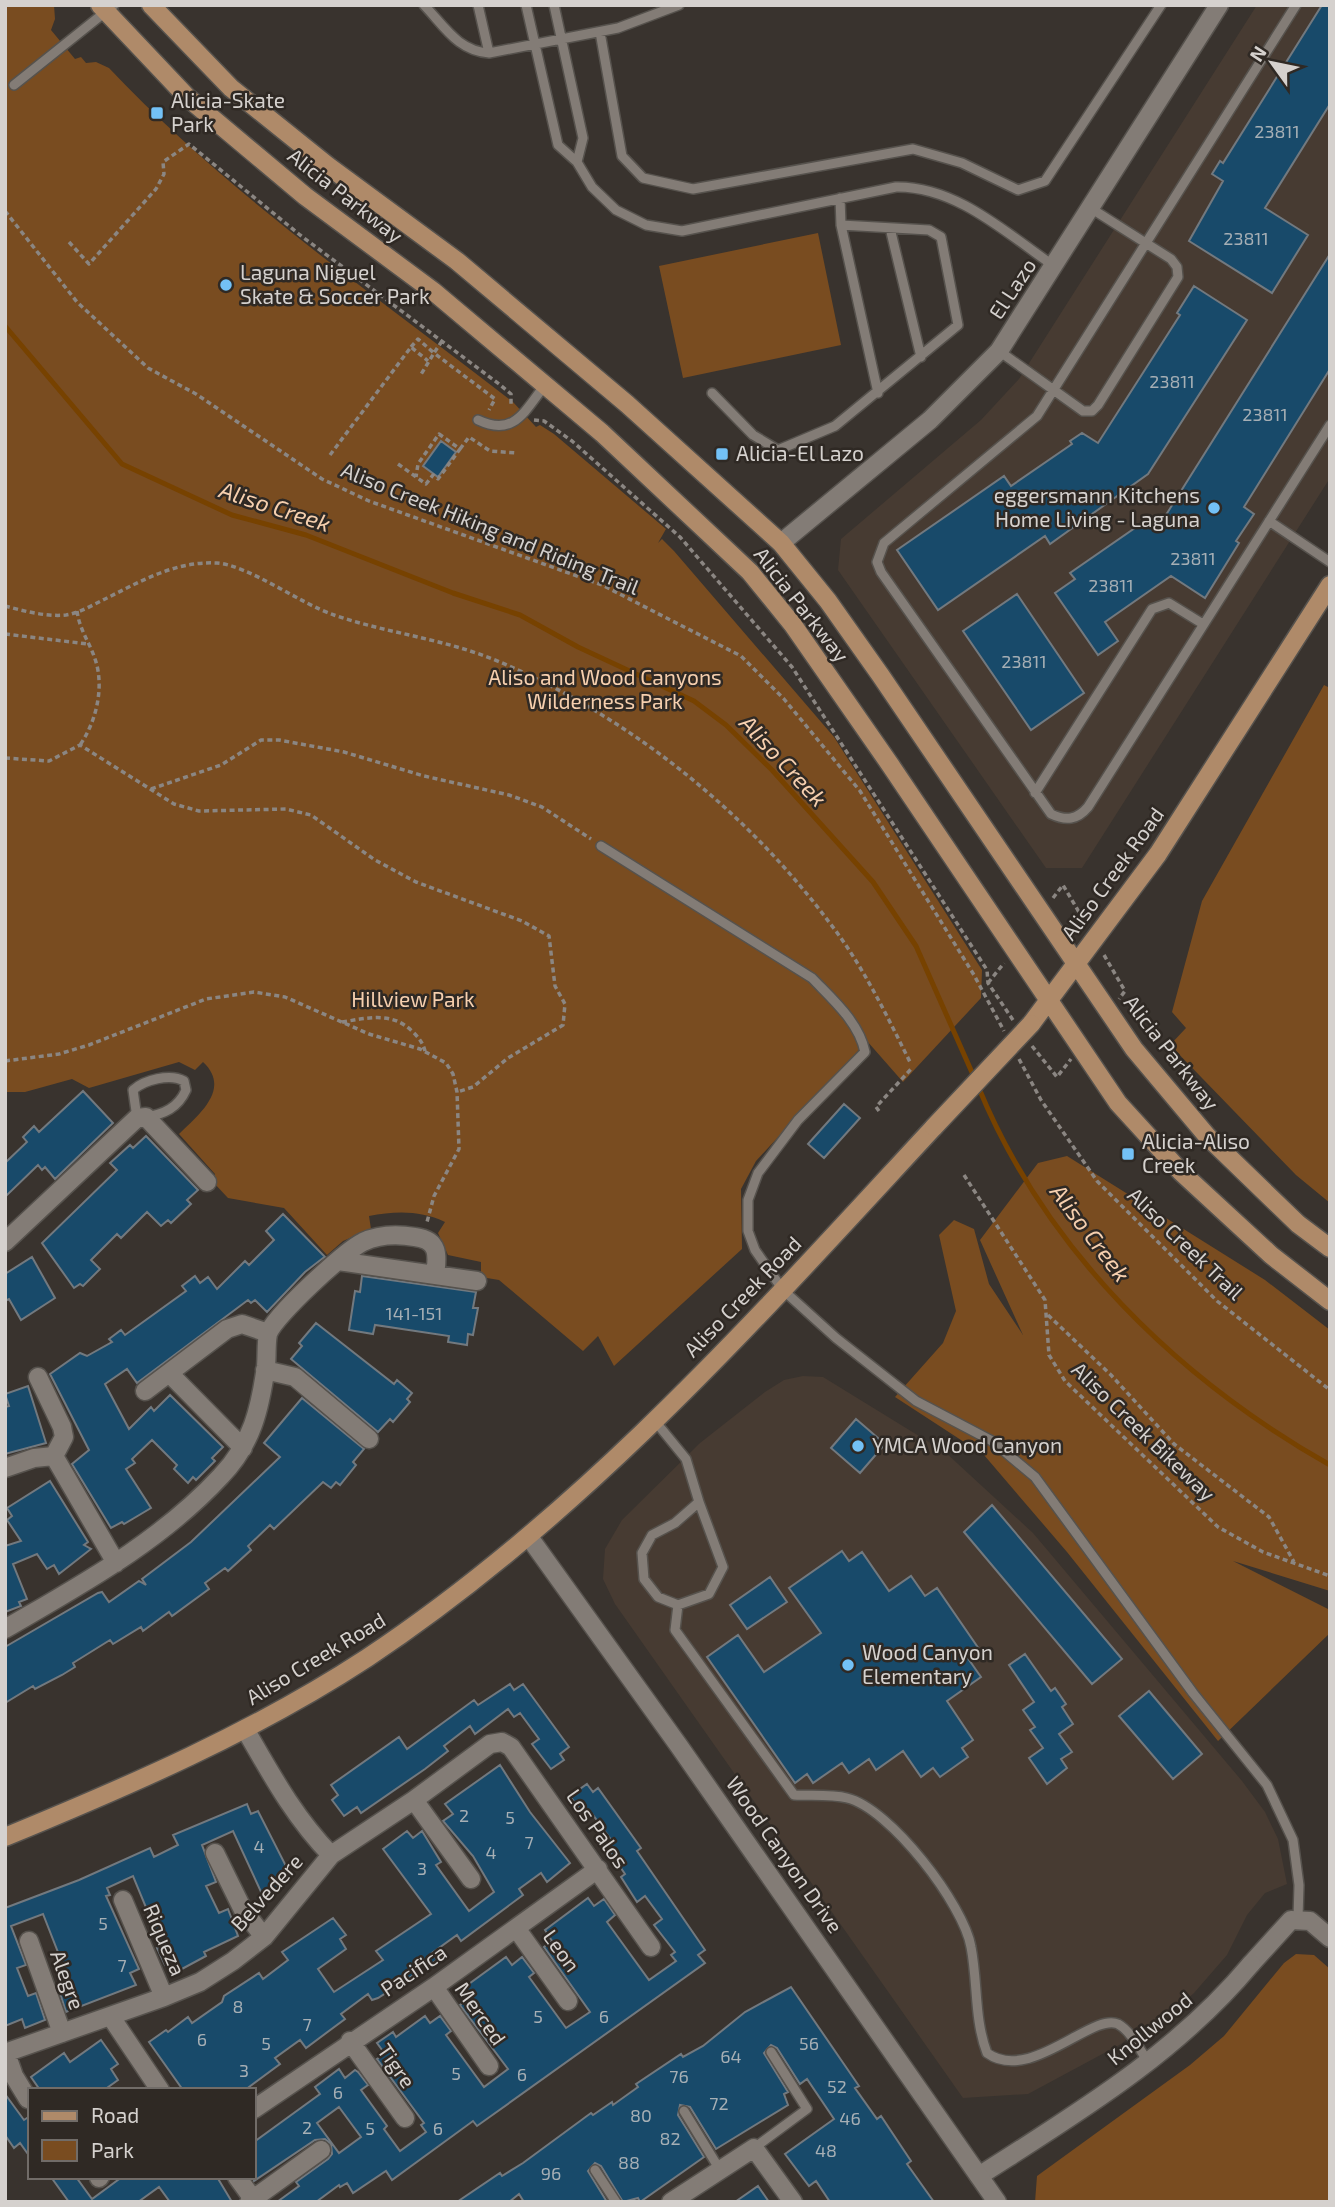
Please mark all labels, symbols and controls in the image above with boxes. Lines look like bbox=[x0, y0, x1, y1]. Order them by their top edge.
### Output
north arrow bbox=[1237, 28, 1307, 98]
text: N bbox=[1244, 41, 1271, 65]
place label: Alicia-Skate Park bbox=[171, 87, 285, 136]
marker: Alicia-Skate Park bbox=[149, 105, 165, 121]
house number: 23811 bbox=[1254, 120, 1300, 142]
street label: Alicia Parkway bbox=[283, 142, 408, 247]
house number: 23811 bbox=[1223, 227, 1269, 249]
street label: El Lazo bbox=[983, 253, 1041, 323]
place label: Laguna Niguel Skate & Soccer Park bbox=[240, 259, 430, 308]
marker: Laguna Niguel Skate & Soccer Park bbox=[218, 277, 234, 293]
house number: 23811 bbox=[1149, 370, 1195, 392]
house number: 23811 bbox=[1242, 403, 1288, 425]
place label: Alicia-El Lazo bbox=[736, 440, 864, 465]
marker: Alicia-El Lazo bbox=[714, 446, 730, 462]
street label: Aliso Creek Hiking and Riding Trail bbox=[338, 456, 644, 599]
water label: Aliso Creek bbox=[215, 475, 334, 537]
place label: eggersmann Kitchens Home Living - Laguna bbox=[994, 482, 1200, 531]
marker: eggersmann Kitchens Home Living - Laguna bbox=[1206, 500, 1222, 516]
street label: Alicia Parkway bbox=[750, 542, 855, 667]
house number: 23811 bbox=[1170, 547, 1216, 569]
house number: 23811 bbox=[1088, 574, 1134, 596]
house number: 23811 bbox=[1001, 650, 1047, 672]
park label: Aliso and Wood Canyons Wilderness Park bbox=[488, 664, 722, 713]
water label: Aliso Creek bbox=[734, 708, 833, 812]
street label: Aliso Creek Road bbox=[1055, 802, 1168, 944]
park label: Hillview Park bbox=[351, 986, 475, 1011]
street label: Alicia Parkway bbox=[1120, 990, 1225, 1115]
place label: Alicia-Aliso Creek bbox=[1142, 1128, 1250, 1177]
marker: Alicia-Aliso Creek bbox=[1120, 1146, 1136, 1162]
water label: Aliso Creek bbox=[1044, 1177, 1137, 1287]
street label: Aliso Creek Trail bbox=[1123, 1182, 1250, 1305]
street label: Aliso Creek Road bbox=[678, 1230, 806, 1361]
house number: 141-151 bbox=[386, 1302, 442, 1324]
street label: Aliso Creek Bikeway bbox=[1067, 1356, 1221, 1506]
place label: YMCA Wood Canyon bbox=[872, 1432, 1062, 1457]
marker: YMCA Wood Canyon bbox=[850, 1438, 866, 1454]
street label: Aliso Creek Road bbox=[241, 1606, 389, 1709]
place label: Wood Canyon Elementary bbox=[862, 1639, 993, 1688]
marker: Wood Canyon Elementary bbox=[840, 1657, 856, 1673]
street label: Wood Canyon Drive bbox=[722, 1771, 849, 1937]
street label: Los Palos bbox=[562, 1784, 634, 1872]
house number: 2 bbox=[459, 1804, 469, 1826]
house number: 5 bbox=[505, 1806, 515, 1828]
house number: 7 bbox=[524, 1831, 534, 1853]
house number: 4 bbox=[253, 1835, 265, 1857]
house number: 4 bbox=[485, 1841, 497, 1863]
street label: Belvedere bbox=[225, 1848, 307, 1936]
house number: 3 bbox=[417, 1857, 427, 1879]
street label: Riqueza bbox=[139, 1900, 192, 1979]
house number: 5 bbox=[98, 1912, 108, 1934]
street label: Leon bbox=[539, 1924, 586, 1976]
street label: Pacifica bbox=[376, 1939, 451, 2001]
street label: Alegre bbox=[46, 1946, 91, 2013]
house number: 7 bbox=[117, 1954, 127, 1976]
street label: Merced bbox=[451, 1977, 512, 2049]
street label: Knollwood bbox=[1102, 1986, 1197, 2070]
house number: 8 bbox=[233, 1995, 243, 2017]
house number: 5 bbox=[533, 2005, 543, 2027]
house number: 6 bbox=[599, 2005, 609, 2027]
house number: 7 bbox=[302, 2013, 312, 2035]
house number: 6 bbox=[197, 2028, 207, 2050]
house number: 5 bbox=[261, 2032, 271, 2054]
house number: 56 bbox=[799, 2032, 819, 2054]
street label: Tigre bbox=[373, 2038, 421, 2092]
house number: 64 bbox=[720, 2045, 742, 2067]
house number: 3 bbox=[239, 2059, 249, 2081]
house number: 5 bbox=[451, 2062, 461, 2084]
house number: 6 bbox=[517, 2063, 527, 2085]
house number: 76 bbox=[669, 2065, 689, 2087]
house number: 52 bbox=[827, 2075, 847, 2097]
house number: 6 bbox=[333, 2081, 343, 2103]
legend bbox=[28, 2088, 256, 2179]
house number: 72 bbox=[709, 2092, 729, 2114]
text: Road bbox=[91, 2102, 139, 2127]
house number: 80 bbox=[630, 2104, 652, 2126]
house number: 46 bbox=[839, 2107, 861, 2129]
house number: 2 bbox=[302, 2116, 312, 2138]
house number: 5 bbox=[365, 2117, 375, 2139]
house number: 6 bbox=[433, 2117, 443, 2139]
house number: 82 bbox=[659, 2127, 681, 2149]
text: Park bbox=[91, 2137, 134, 2162]
house number: 48 bbox=[815, 2139, 837, 2161]
house number: 88 bbox=[618, 2151, 640, 2173]
house number: 96 bbox=[541, 2162, 561, 2184]

